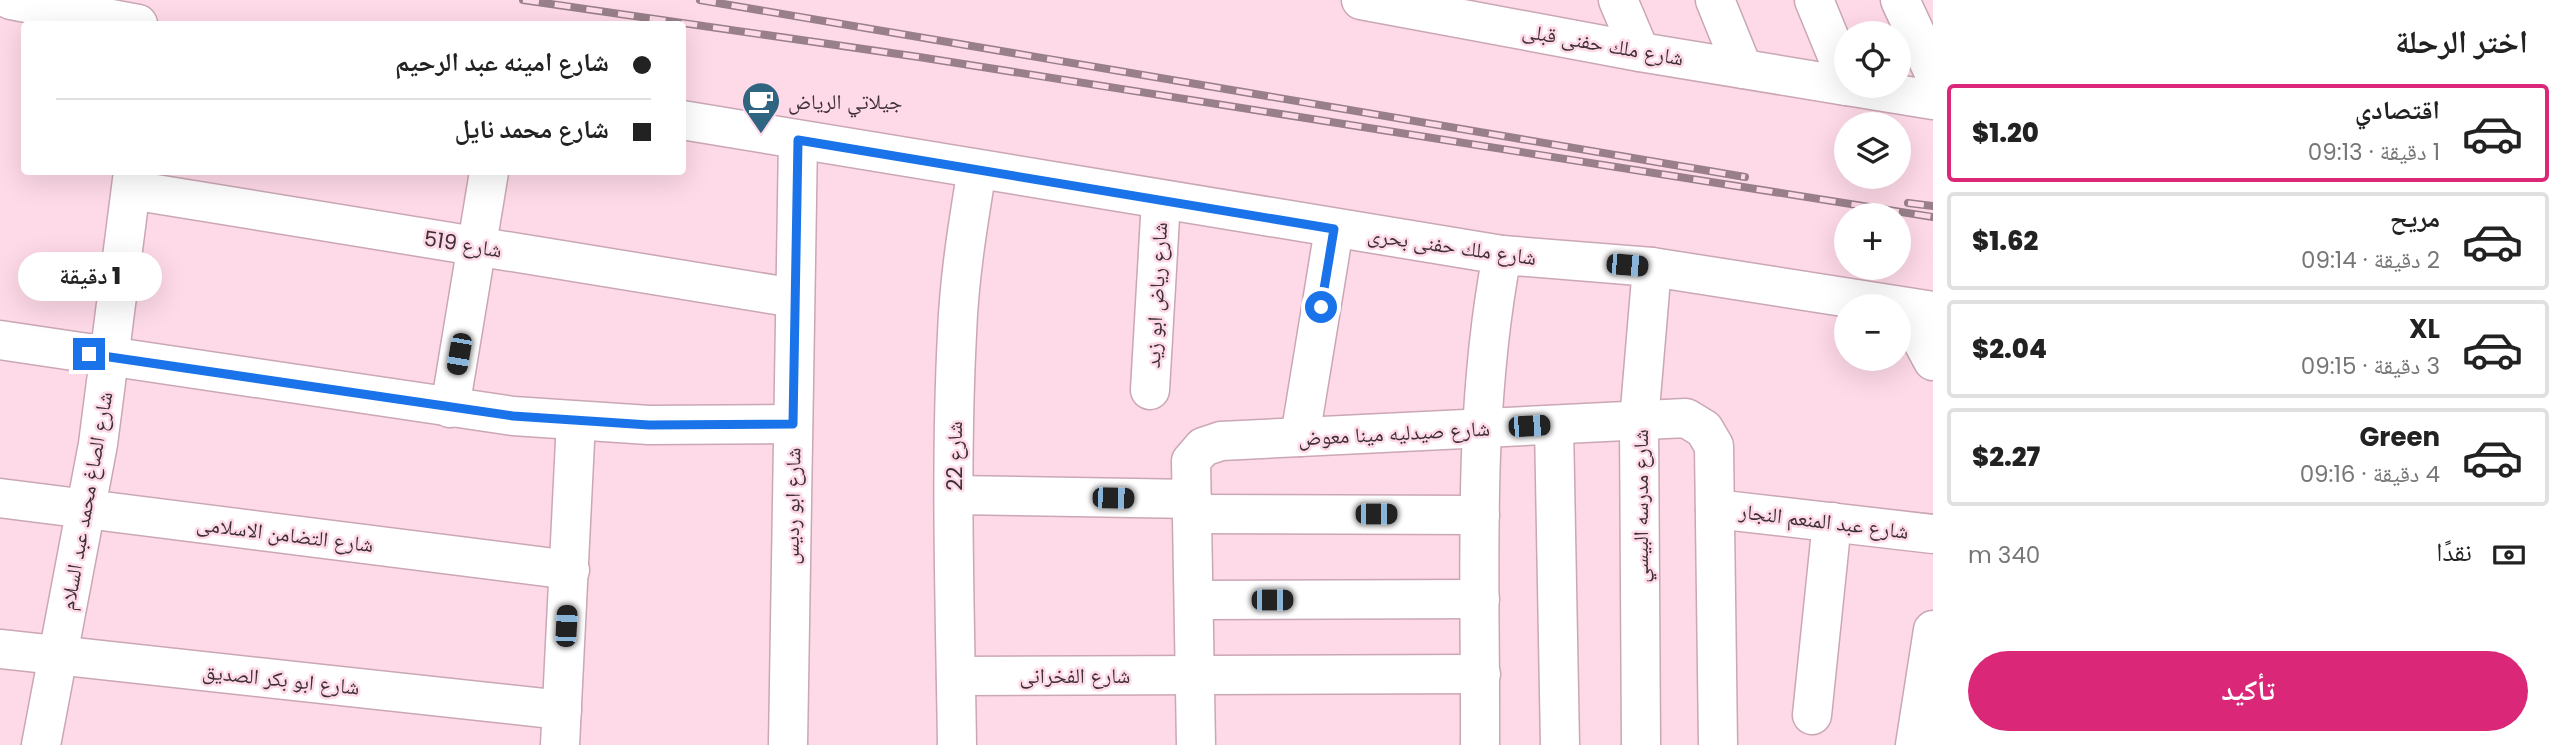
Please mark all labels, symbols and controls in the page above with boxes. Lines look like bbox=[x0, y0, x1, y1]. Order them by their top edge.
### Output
street label: شارع ملك حفنى قبلى bbox=[1520, 16, 1686, 72]
text: اختر الرحلة bbox=[2395, 19, 2528, 64]
map controls bbox=[1834, 21, 1911, 371]
button: locate bbox=[1834, 21, 1911, 98]
text: شارع امينه عبد الرحيم bbox=[395, 44, 609, 80]
cafe icon: جيلاتي الرياض bbox=[740, 80, 782, 135]
place label: جيلاتي الرياض bbox=[788, 87, 902, 118]
text: اقتصادي bbox=[2355, 92, 2440, 128]
icon: car bbox=[2461, 102, 2524, 165]
text: شارع محمد نايل bbox=[454, 111, 609, 147]
button: layers bbox=[1834, 112, 1911, 189]
text: $1.20 bbox=[1972, 115, 2039, 151]
text: 1 دقيقة · 09:13 bbox=[2308, 136, 2440, 168]
text: مريح bbox=[2390, 200, 2440, 236]
button: + bbox=[1834, 203, 1911, 280]
icon: car bbox=[2461, 210, 2524, 273]
street label: شارع ملك حفنى بحرى bbox=[1366, 220, 1538, 272]
street label: شارع رياض ابو زيد bbox=[1138, 221, 1174, 369]
text: $1.62 bbox=[1972, 223, 2038, 259]
street label: شارع 519 bbox=[422, 224, 504, 264]
text: 2 دقيقة · 09:14 bbox=[2301, 244, 2440, 276]
callout: 1 دقيقة bbox=[17, 252, 161, 302]
car bbox=[1606, 253, 1649, 277]
text: 1 دقيقة bbox=[59, 260, 121, 292]
route start bbox=[1305, 291, 1337, 323]
button: − bbox=[1834, 294, 1911, 371]
text: XL bbox=[2409, 311, 2440, 347]
icon: car bbox=[2461, 318, 2524, 381]
car bbox=[446, 331, 473, 377]
text: $2.04 bbox=[1972, 331, 2047, 367]
route end bbox=[73, 338, 105, 370]
text: 3 دقيقة · 09:15 bbox=[2301, 350, 2440, 382]
street label: شارع الصاغ محمد عبد السلام bbox=[52, 389, 120, 613]
street label: شارع صيدليه مينا معوض bbox=[1297, 413, 1491, 453]
car bbox=[1508, 414, 1551, 438]
text: Green bbox=[2360, 419, 2440, 455]
street label: شارع 22 bbox=[940, 421, 969, 491]
icon: car bbox=[2461, 426, 2524, 489]
street label: شارع مدرسه البيسي bbox=[1626, 429, 1657, 583]
text: $2.27 bbox=[1972, 439, 2040, 475]
street label: شارع ابو رديس bbox=[776, 447, 808, 565]
text: 4 دقيقة · 09:16 bbox=[2300, 458, 2440, 490]
car bbox=[1092, 487, 1135, 509]
street label: شارع عبد المنعم النجار bbox=[1737, 496, 1910, 546]
car bbox=[1356, 504, 1398, 525]
street label: شارع التضامن الاسلامى bbox=[195, 509, 375, 559]
text: نقدًا bbox=[2436, 534, 2472, 570]
icon: cash bbox=[2490, 536, 2528, 574]
text: 340 m bbox=[1968, 539, 2040, 571]
car bbox=[1252, 590, 1294, 611]
car bbox=[555, 604, 578, 648]
button: تأكيد bbox=[1968, 651, 2528, 731]
street label: شارع ابو بكر الصديق bbox=[201, 656, 361, 702]
street label: شارع الفخرانى bbox=[1020, 661, 1130, 690]

